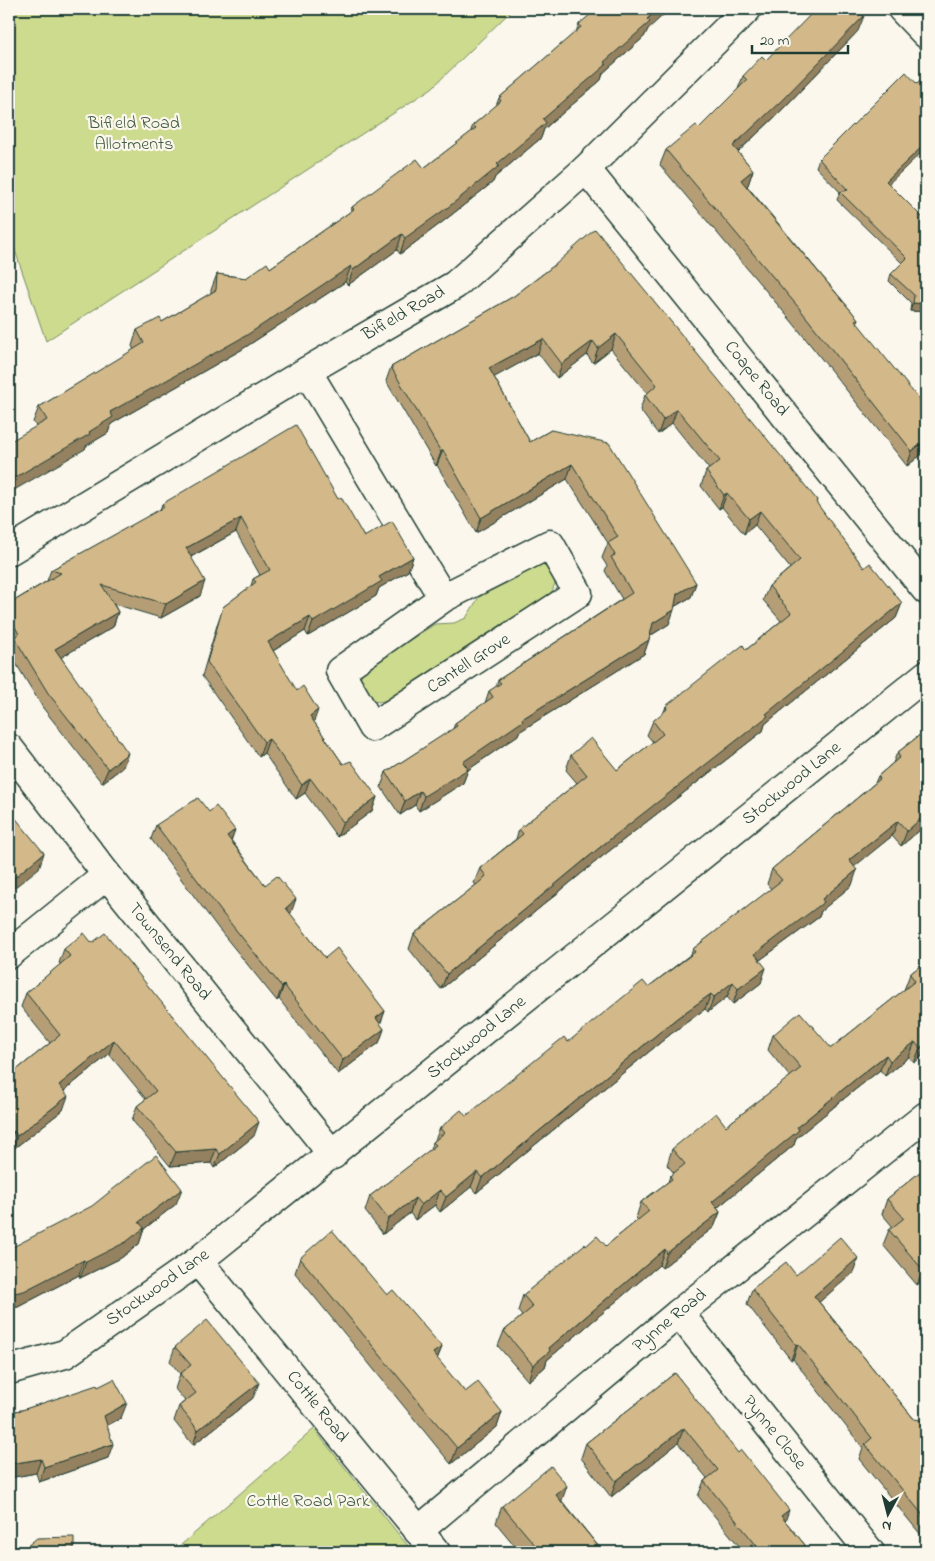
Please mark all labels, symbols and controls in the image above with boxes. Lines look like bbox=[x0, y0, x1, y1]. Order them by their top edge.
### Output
scale bar bbox=[752, 22, 849, 54]
text: 20 m bbox=[760, 30, 790, 52]
park label: Bifield Road Allotments bbox=[87, 111, 180, 158]
street label: Bifield Road bbox=[357, 280, 450, 349]
street label: Coape Road bbox=[717, 336, 795, 422]
street label: Cantell Grove bbox=[422, 627, 517, 701]
street label: Stockwood Lane bbox=[737, 735, 848, 832]
street label: Townsend Road bbox=[121, 897, 217, 1007]
street label: Stockwood Lane bbox=[422, 989, 533, 1086]
street label: Stockwood Lane bbox=[101, 1242, 216, 1333]
street label: Pynne Road bbox=[627, 1283, 713, 1359]
street label: Cottle Road bbox=[280, 1365, 354, 1449]
street label: Pynne Close bbox=[736, 1390, 813, 1477]
north arrow bbox=[862, 1488, 912, 1538]
park label: Cottle Road Park bbox=[246, 1489, 370, 1515]
text: N bbox=[881, 1514, 893, 1536]

